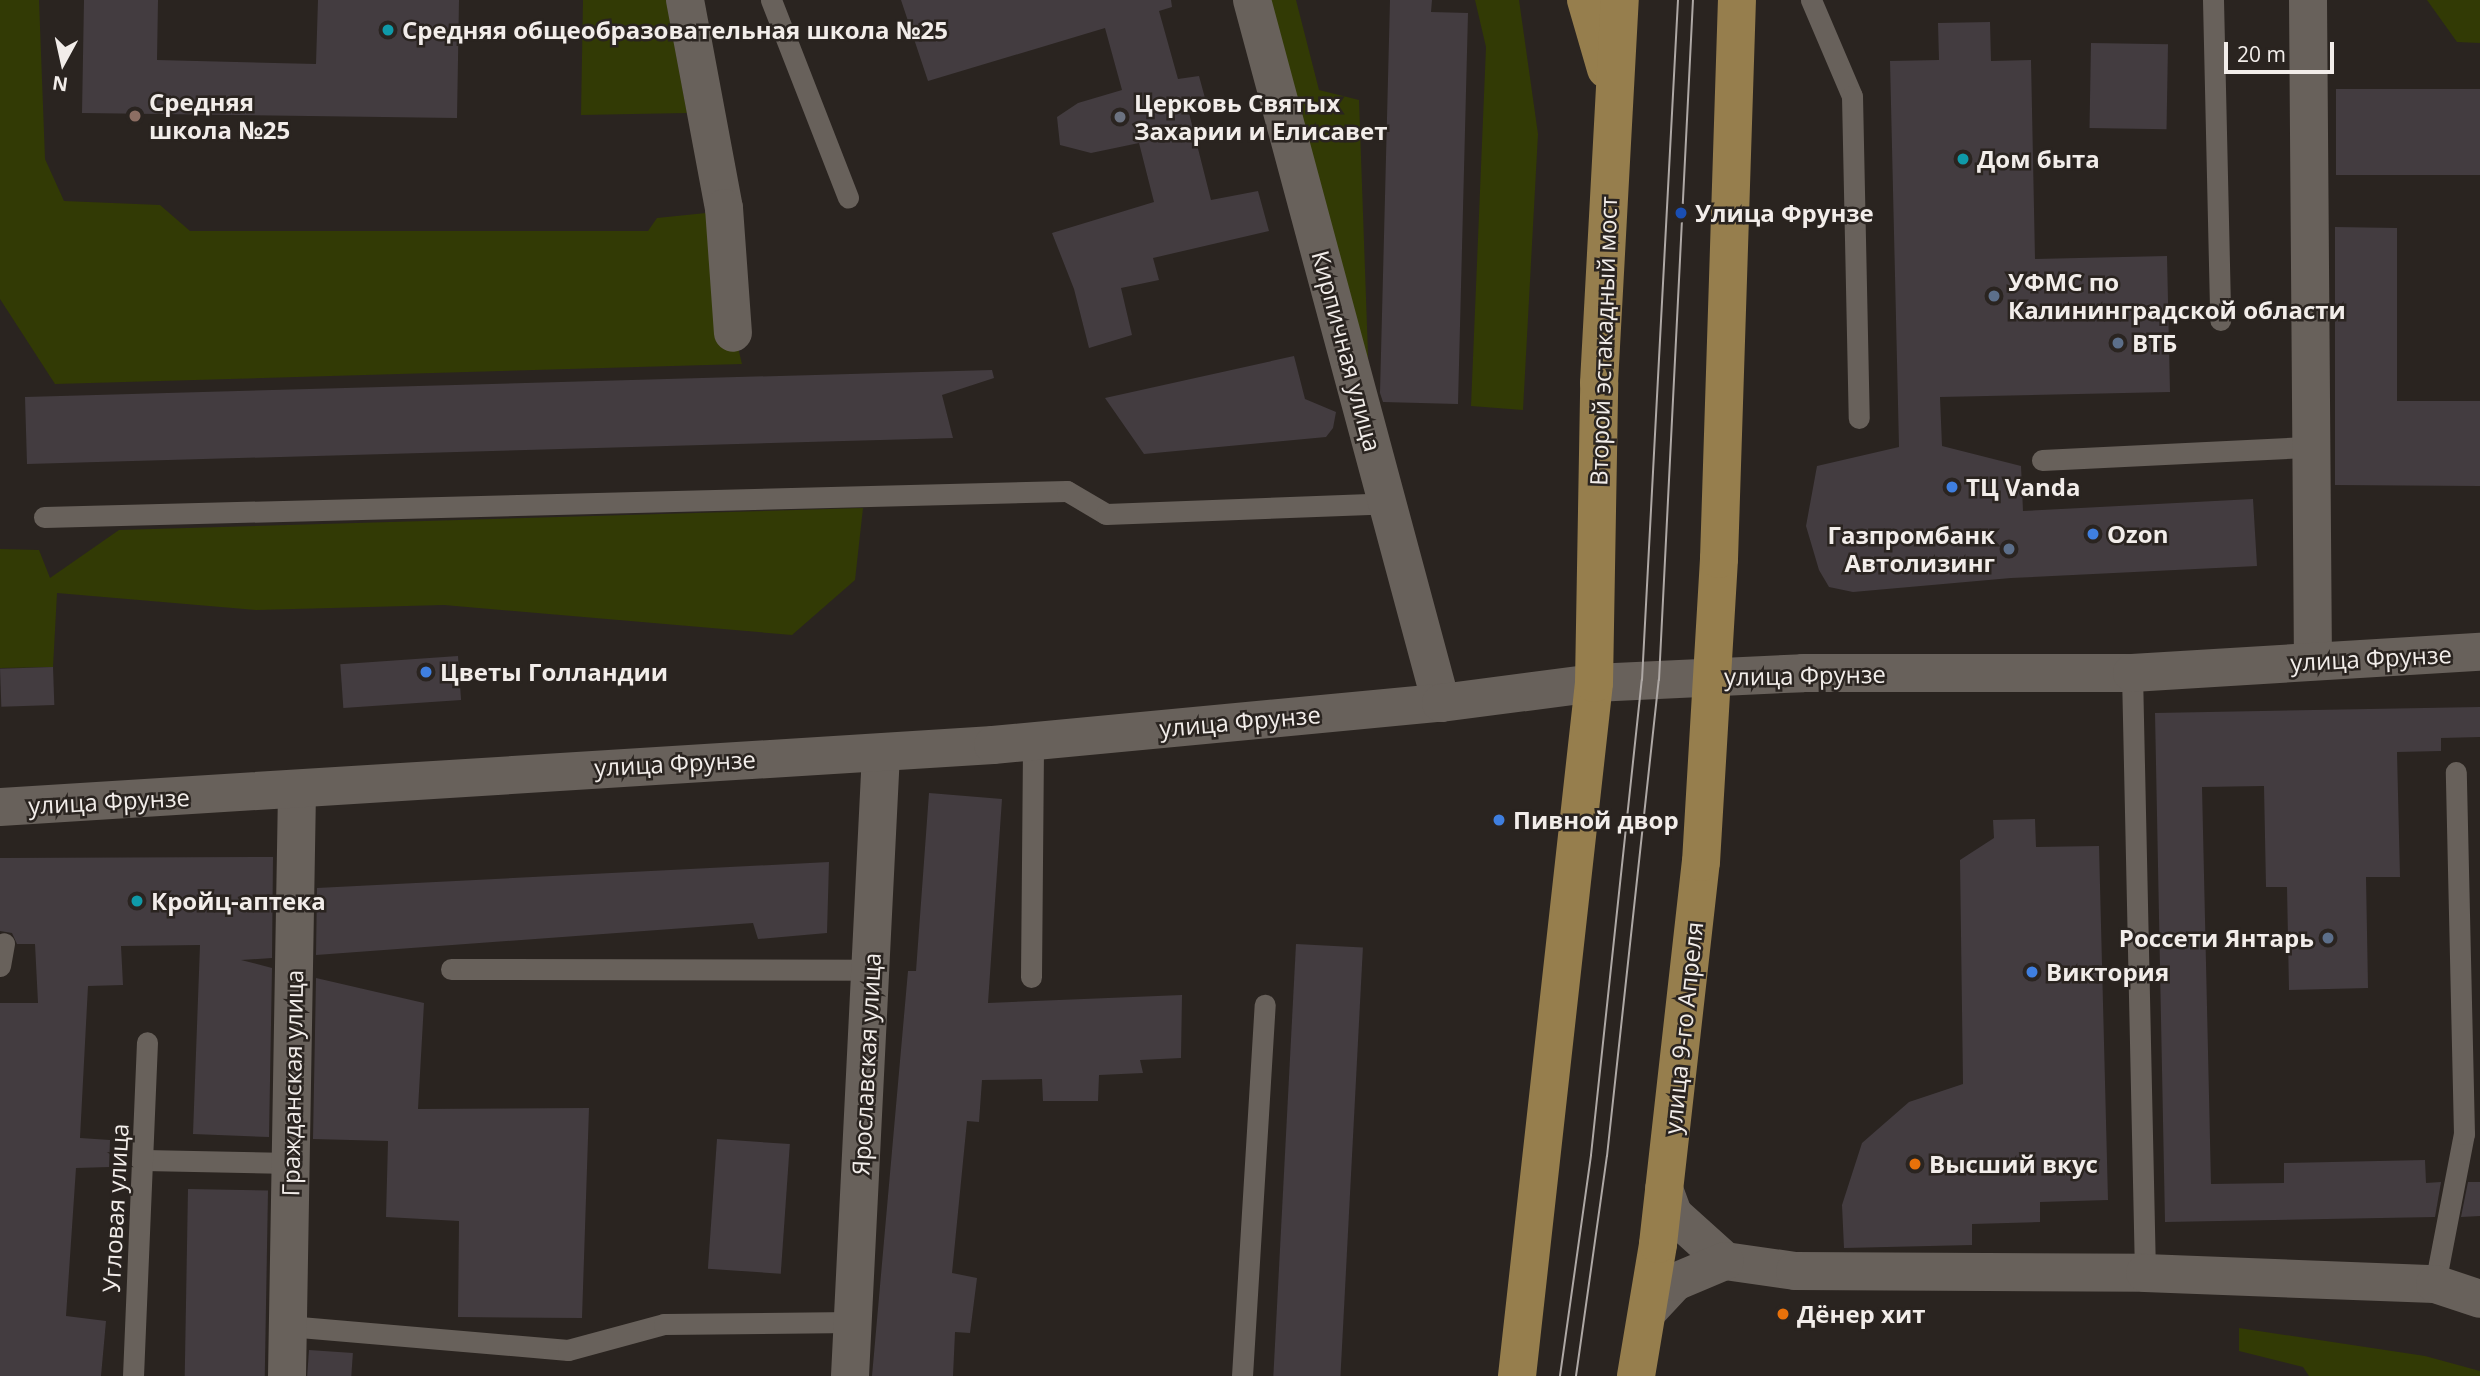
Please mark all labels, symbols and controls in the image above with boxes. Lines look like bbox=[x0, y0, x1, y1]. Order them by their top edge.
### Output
place label: Средняя общеобразовательная школа №25 bbox=[402, 16, 948, 44]
marker: Средняя общеобразовательная школа №25 bbox=[380, 22, 396, 38]
north arrow bbox=[28, 28, 98, 98]
scale bar bbox=[2228, 28, 2338, 72]
text: 20 m bbox=[2237, 40, 2286, 68]
text: N bbox=[51, 70, 70, 98]
place label: Средняя школа №25 bbox=[149, 88, 290, 144]
place label: Церковь Святых Захарии и Елисавет bbox=[1134, 89, 1388, 145]
marker: Средняя школа №25 bbox=[127, 108, 143, 124]
marker: Церковь Святых Захарии и Елисавет bbox=[1112, 109, 1128, 125]
place label: Дом быта bbox=[1977, 145, 2100, 173]
marker: Дом быта bbox=[1955, 151, 1971, 167]
street label: Второй эстакадный мост bbox=[1584, 196, 1622, 486]
place label: Улица Фрунзе bbox=[1695, 199, 1874, 227]
marker: Улица Фрунзе bbox=[1673, 205, 1689, 221]
street label: Кирпичная улица bbox=[1306, 247, 1388, 455]
place label: УФМС по Калининградской области bbox=[2008, 268, 2346, 324]
marker: УФМС по Калининградской области bbox=[1986, 288, 2002, 304]
place label: ВТБ bbox=[2132, 329, 2177, 357]
marker: ВТБ bbox=[2110, 335, 2126, 351]
place label: ТЦ Vanda bbox=[1966, 473, 2080, 501]
marker: ТЦ Vanda bbox=[1944, 479, 1960, 495]
place label: Ozon bbox=[2107, 520, 2168, 548]
place label: Газпромбанк Автолизинг bbox=[1828, 521, 1995, 577]
marker: Ozon bbox=[2085, 526, 2101, 542]
marker: Газпромбанк Автолизинг bbox=[2001, 541, 2017, 557]
street label: улица Фрунзе bbox=[2290, 639, 2452, 677]
place label: Цветы Голландии bbox=[440, 658, 668, 686]
street label: улица Фрунзе bbox=[1724, 659, 1886, 691]
marker: Цветы Голландии bbox=[418, 664, 434, 680]
street label: улица Фрунзе bbox=[1158, 700, 1322, 742]
street label: улица Фрунзе bbox=[594, 744, 756, 782]
street label: улица Фрунзе bbox=[28, 782, 190, 820]
place label: Пивной двор bbox=[1513, 806, 1679, 834]
marker: Пивной двор bbox=[1491, 812, 1507, 828]
place label: Кройц-аптека bbox=[151, 887, 326, 915]
marker: Кройц-аптека bbox=[129, 893, 145, 909]
street label: улица 9-го Апреля bbox=[1658, 920, 1708, 1136]
place label: Россети Янтарь bbox=[2119, 924, 2314, 952]
marker: Россети Янтарь bbox=[2320, 930, 2336, 946]
street label: Ярославская улица bbox=[846, 952, 886, 1176]
place label: Виктория bbox=[2046, 958, 2169, 986]
marker: Виктория bbox=[2024, 964, 2040, 980]
street label: Гражданская улица bbox=[276, 969, 308, 1197]
street label: Угловая улица bbox=[96, 1123, 134, 1293]
place label: Высший вкус bbox=[1929, 1150, 2098, 1178]
marker: Высший вкус bbox=[1907, 1156, 1923, 1172]
place label: Дёнер хит bbox=[1797, 1300, 1925, 1328]
marker: Дёнер хит bbox=[1775, 1306, 1791, 1322]

